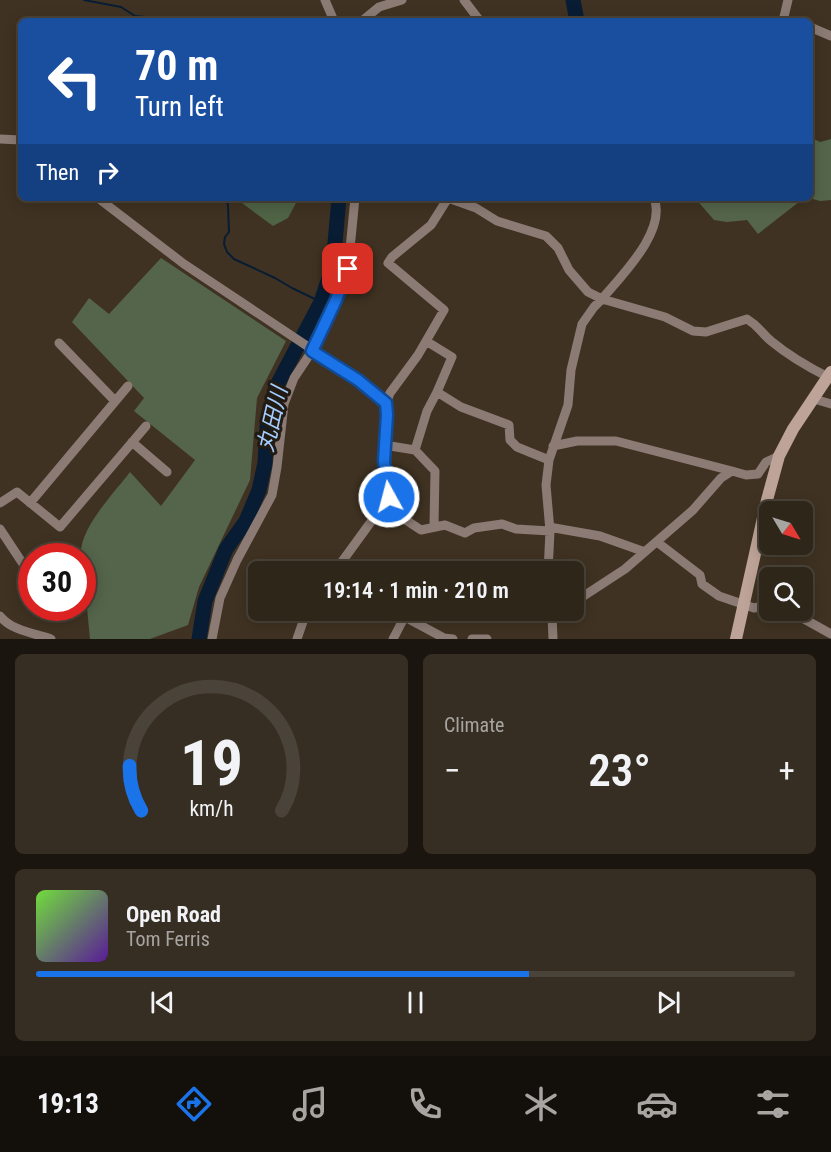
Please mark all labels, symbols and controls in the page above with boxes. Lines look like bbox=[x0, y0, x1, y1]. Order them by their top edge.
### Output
text: 70 m bbox=[135, 41, 218, 90]
icon: left bbox=[36, 42, 114, 120]
text: Turn left bbox=[135, 91, 224, 123]
icon: right bbox=[91, 156, 124, 189]
text: Then bbox=[36, 160, 79, 185]
pin bbox=[322, 243, 373, 294]
icon: arrive bbox=[331, 252, 364, 285]
water label: 丸田川 bbox=[253, 382, 293, 454]
position arrow bbox=[357, 465, 421, 529]
north arrow bbox=[759, 501, 813, 555]
map controls bbox=[759, 501, 813, 621]
speed limit sign: 30 bbox=[18, 543, 96, 621]
button: search bbox=[759, 567, 813, 621]
text: 19:14 · 1 min · 210 m bbox=[323, 578, 509, 603]
text: Climate bbox=[444, 713, 504, 737]
text: 19 bbox=[180, 727, 243, 800]
text: 23° bbox=[588, 744, 651, 797]
text: − bbox=[444, 751, 461, 790]
text: + bbox=[779, 751, 795, 790]
text: km/h bbox=[189, 796, 234, 821]
text: Open Road bbox=[126, 902, 221, 927]
text: Tom Ferris bbox=[126, 927, 210, 951]
icon: previous bbox=[146, 986, 179, 1019]
icon: pause bbox=[399, 986, 432, 1019]
icon: next bbox=[652, 986, 685, 1019]
icon: directions bbox=[173, 1083, 215, 1125]
icon: music bbox=[289, 1083, 331, 1125]
icon: phone bbox=[404, 1083, 446, 1125]
icon: climate bbox=[520, 1083, 562, 1125]
icon: car bbox=[636, 1083, 678, 1125]
icon: filters bbox=[752, 1083, 794, 1125]
text: 19:13 bbox=[37, 1088, 99, 1120]

